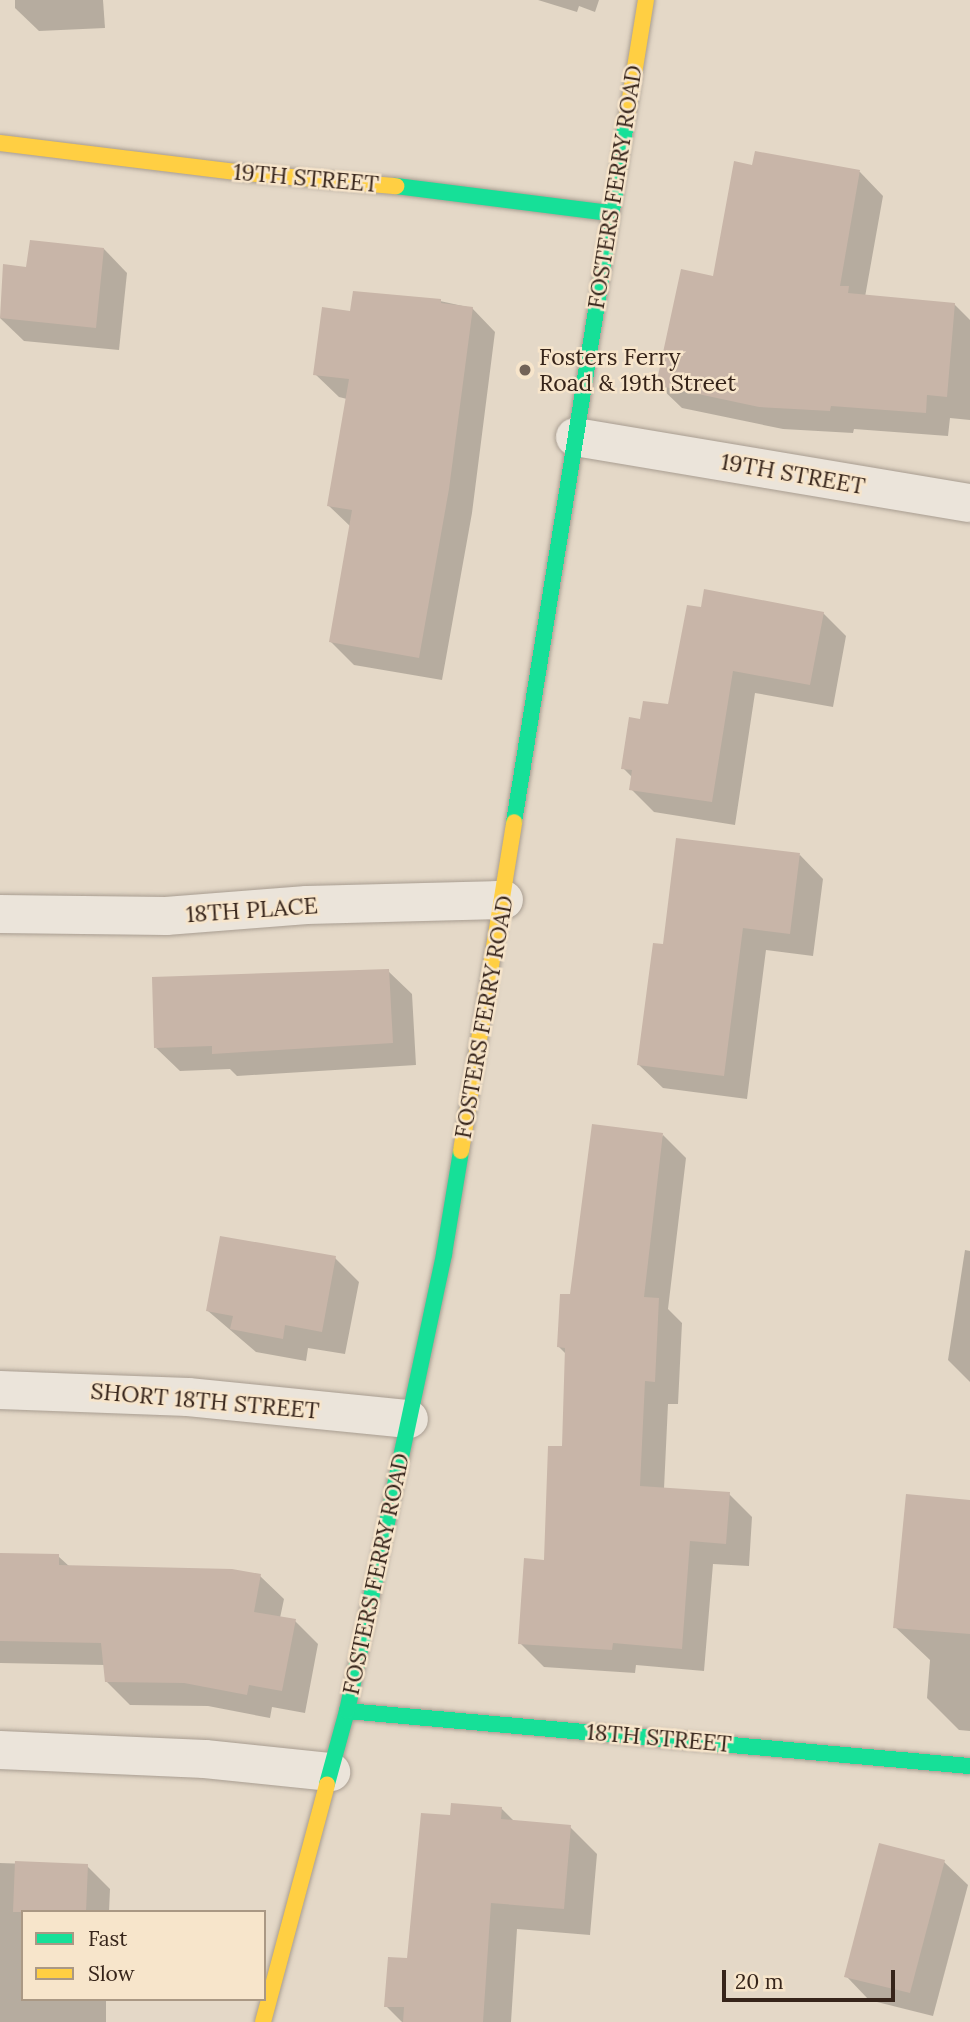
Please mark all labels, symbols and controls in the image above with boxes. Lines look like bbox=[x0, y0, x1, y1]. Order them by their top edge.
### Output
street label: FOSTERS FERRY ROAD bbox=[582, 63, 648, 311]
street label: 19TH STREET bbox=[232, 158, 380, 198]
place label: Fosters Ferry Road & 19th Street bbox=[539, 343, 736, 397]
marker: Fosters Ferry Road & 19th Street bbox=[517, 362, 533, 378]
street label: 19TH STREET bbox=[719, 448, 867, 500]
street label: 18TH PLACE bbox=[185, 892, 319, 928]
street label: FOSTERS FERRY ROAD bbox=[449, 893, 519, 1141]
street label: SHORT 18TH STREET bbox=[89, 1377, 321, 1425]
street label: FOSTERS FERRY ROAD bbox=[337, 1451, 415, 1697]
street label: 18TH STREET bbox=[585, 1718, 733, 1758]
legend bbox=[21, 1910, 266, 2001]
text: Fast bbox=[88, 1925, 127, 1952]
scale bar bbox=[725, 1955, 898, 1999]
text: Slow bbox=[88, 1960, 135, 1987]
text: 20 m bbox=[735, 1968, 784, 1995]

